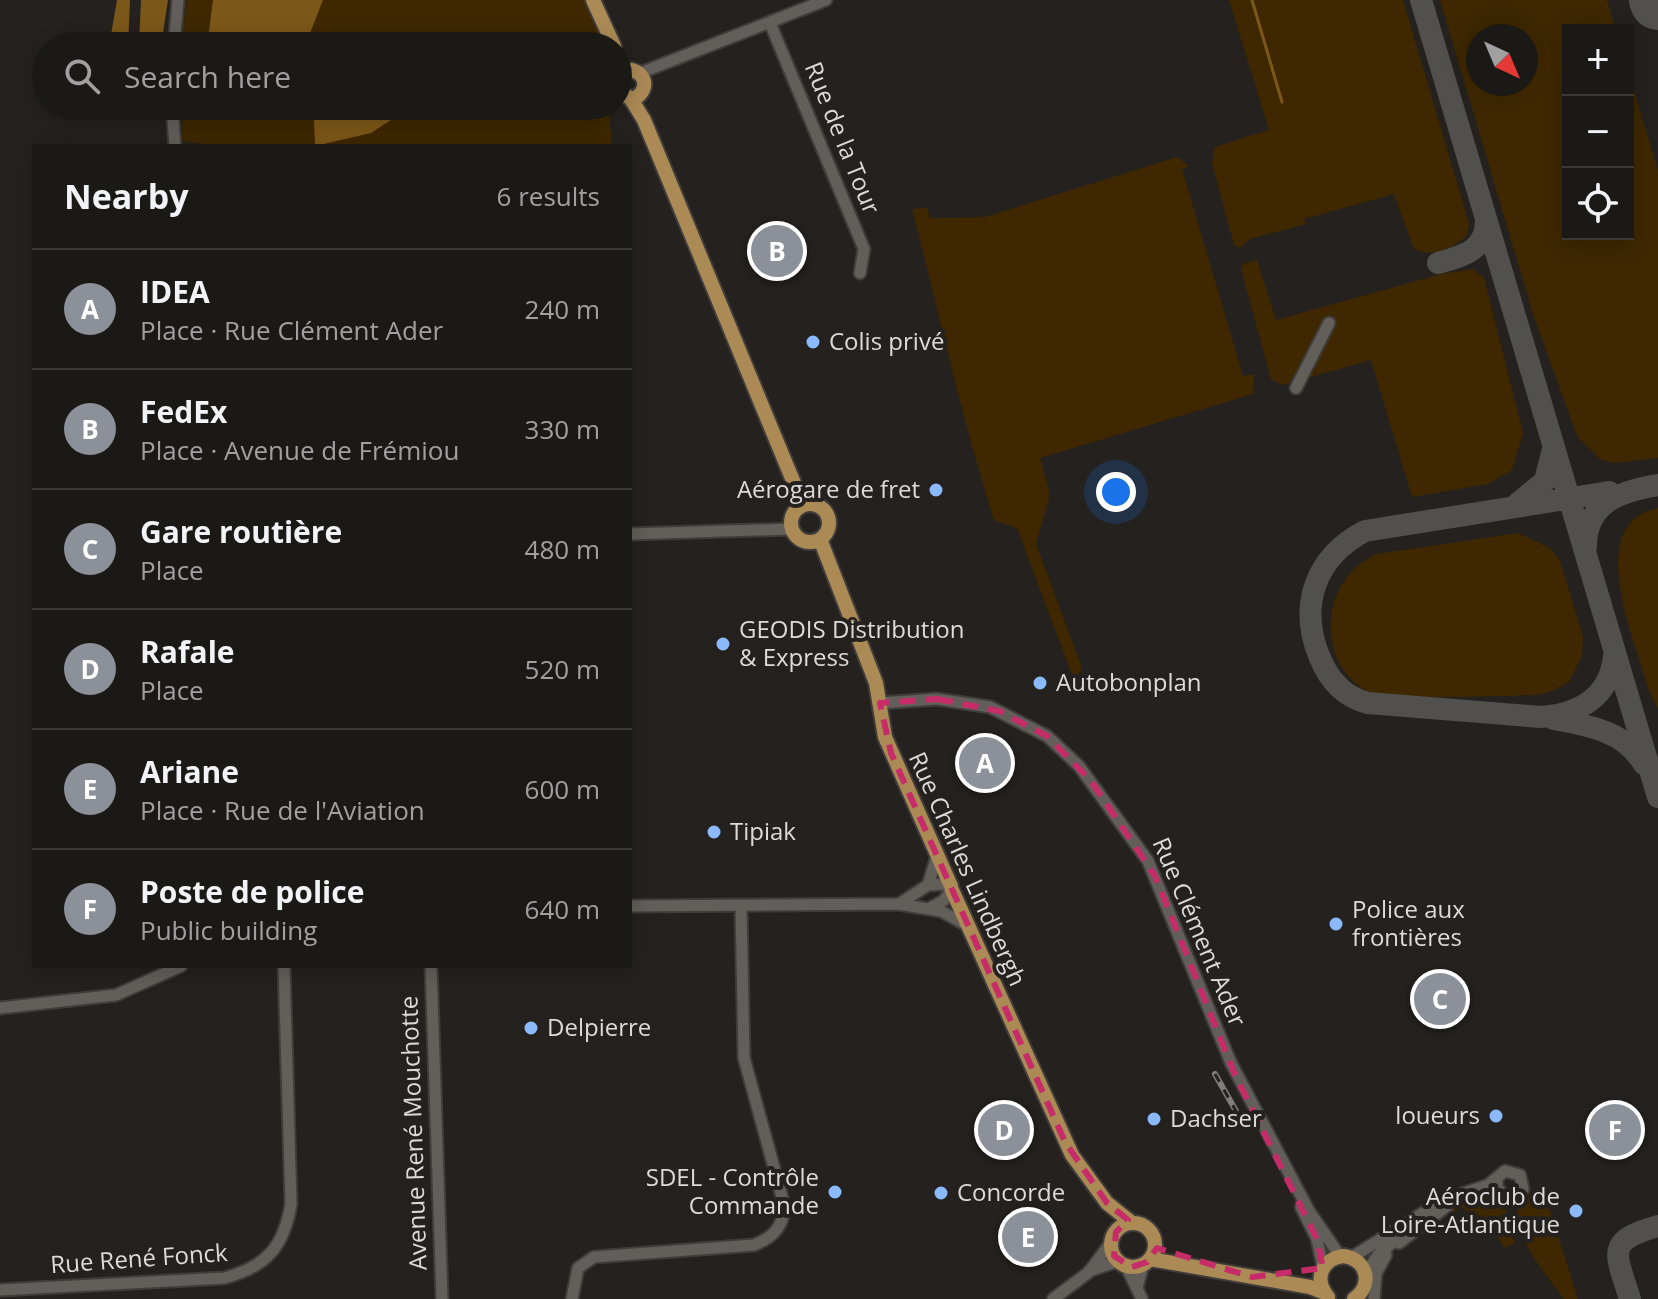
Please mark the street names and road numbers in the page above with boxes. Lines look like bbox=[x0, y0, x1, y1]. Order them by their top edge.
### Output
street label: Rue de la Tour bbox=[798, 56, 889, 219]
street label: Rue Charles Lindbergh bbox=[902, 746, 1035, 991]
street label: Rue Clément Ader bbox=[1146, 832, 1255, 1031]
street label: Avenue René Mouchotte bbox=[391, 995, 434, 1271]
street label: Rue René Fonck bbox=[49, 1235, 229, 1280]

